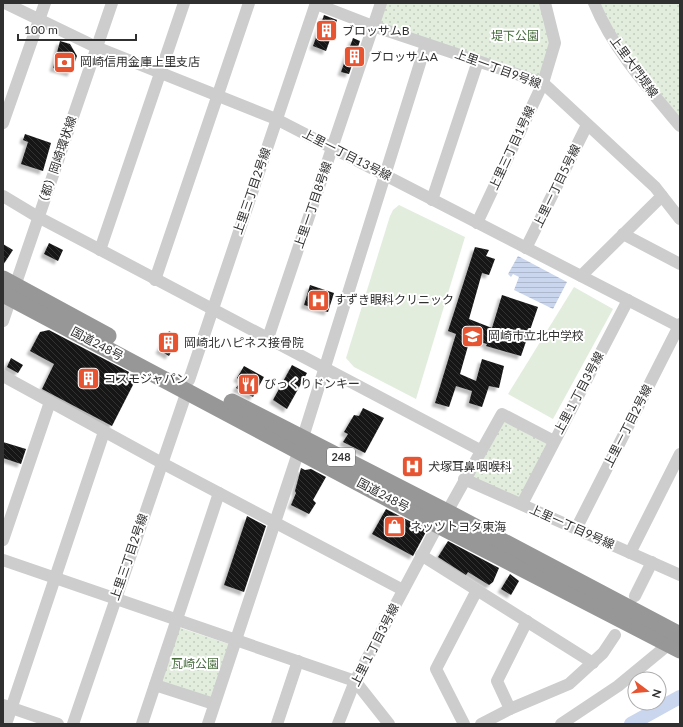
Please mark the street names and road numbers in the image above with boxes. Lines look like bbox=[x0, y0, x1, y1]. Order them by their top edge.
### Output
street label: 上里大門堤線 bbox=[607, 33, 662, 100]
street label: 上里一丁目9号線 bbox=[453, 46, 543, 91]
street label: 上里三丁目1号線 bbox=[486, 103, 538, 192]
street label: （都）岡崎環状線 bbox=[34, 114, 79, 210]
street label: 上里一丁目13号線 bbox=[300, 126, 394, 183]
street label: 上里一丁目5号線 bbox=[530, 142, 583, 230]
street label: 上里三丁目2号線 bbox=[230, 145, 273, 236]
street label: 上里一丁目8号線 bbox=[291, 159, 334, 250]
street label: 国道248号 bbox=[69, 324, 126, 364]
street label: 上里１丁目3号線 bbox=[551, 349, 607, 436]
street label: 上里一丁目2号線 bbox=[600, 382, 655, 470]
road number: 248 bbox=[327, 448, 355, 466]
street label: 国道248号 bbox=[355, 475, 412, 515]
street label: 上里一丁目9号線 bbox=[528, 501, 617, 552]
street label: 上里三丁目2号線 bbox=[107, 511, 150, 602]
street label: 上里１丁目3号線 bbox=[347, 601, 402, 689]

